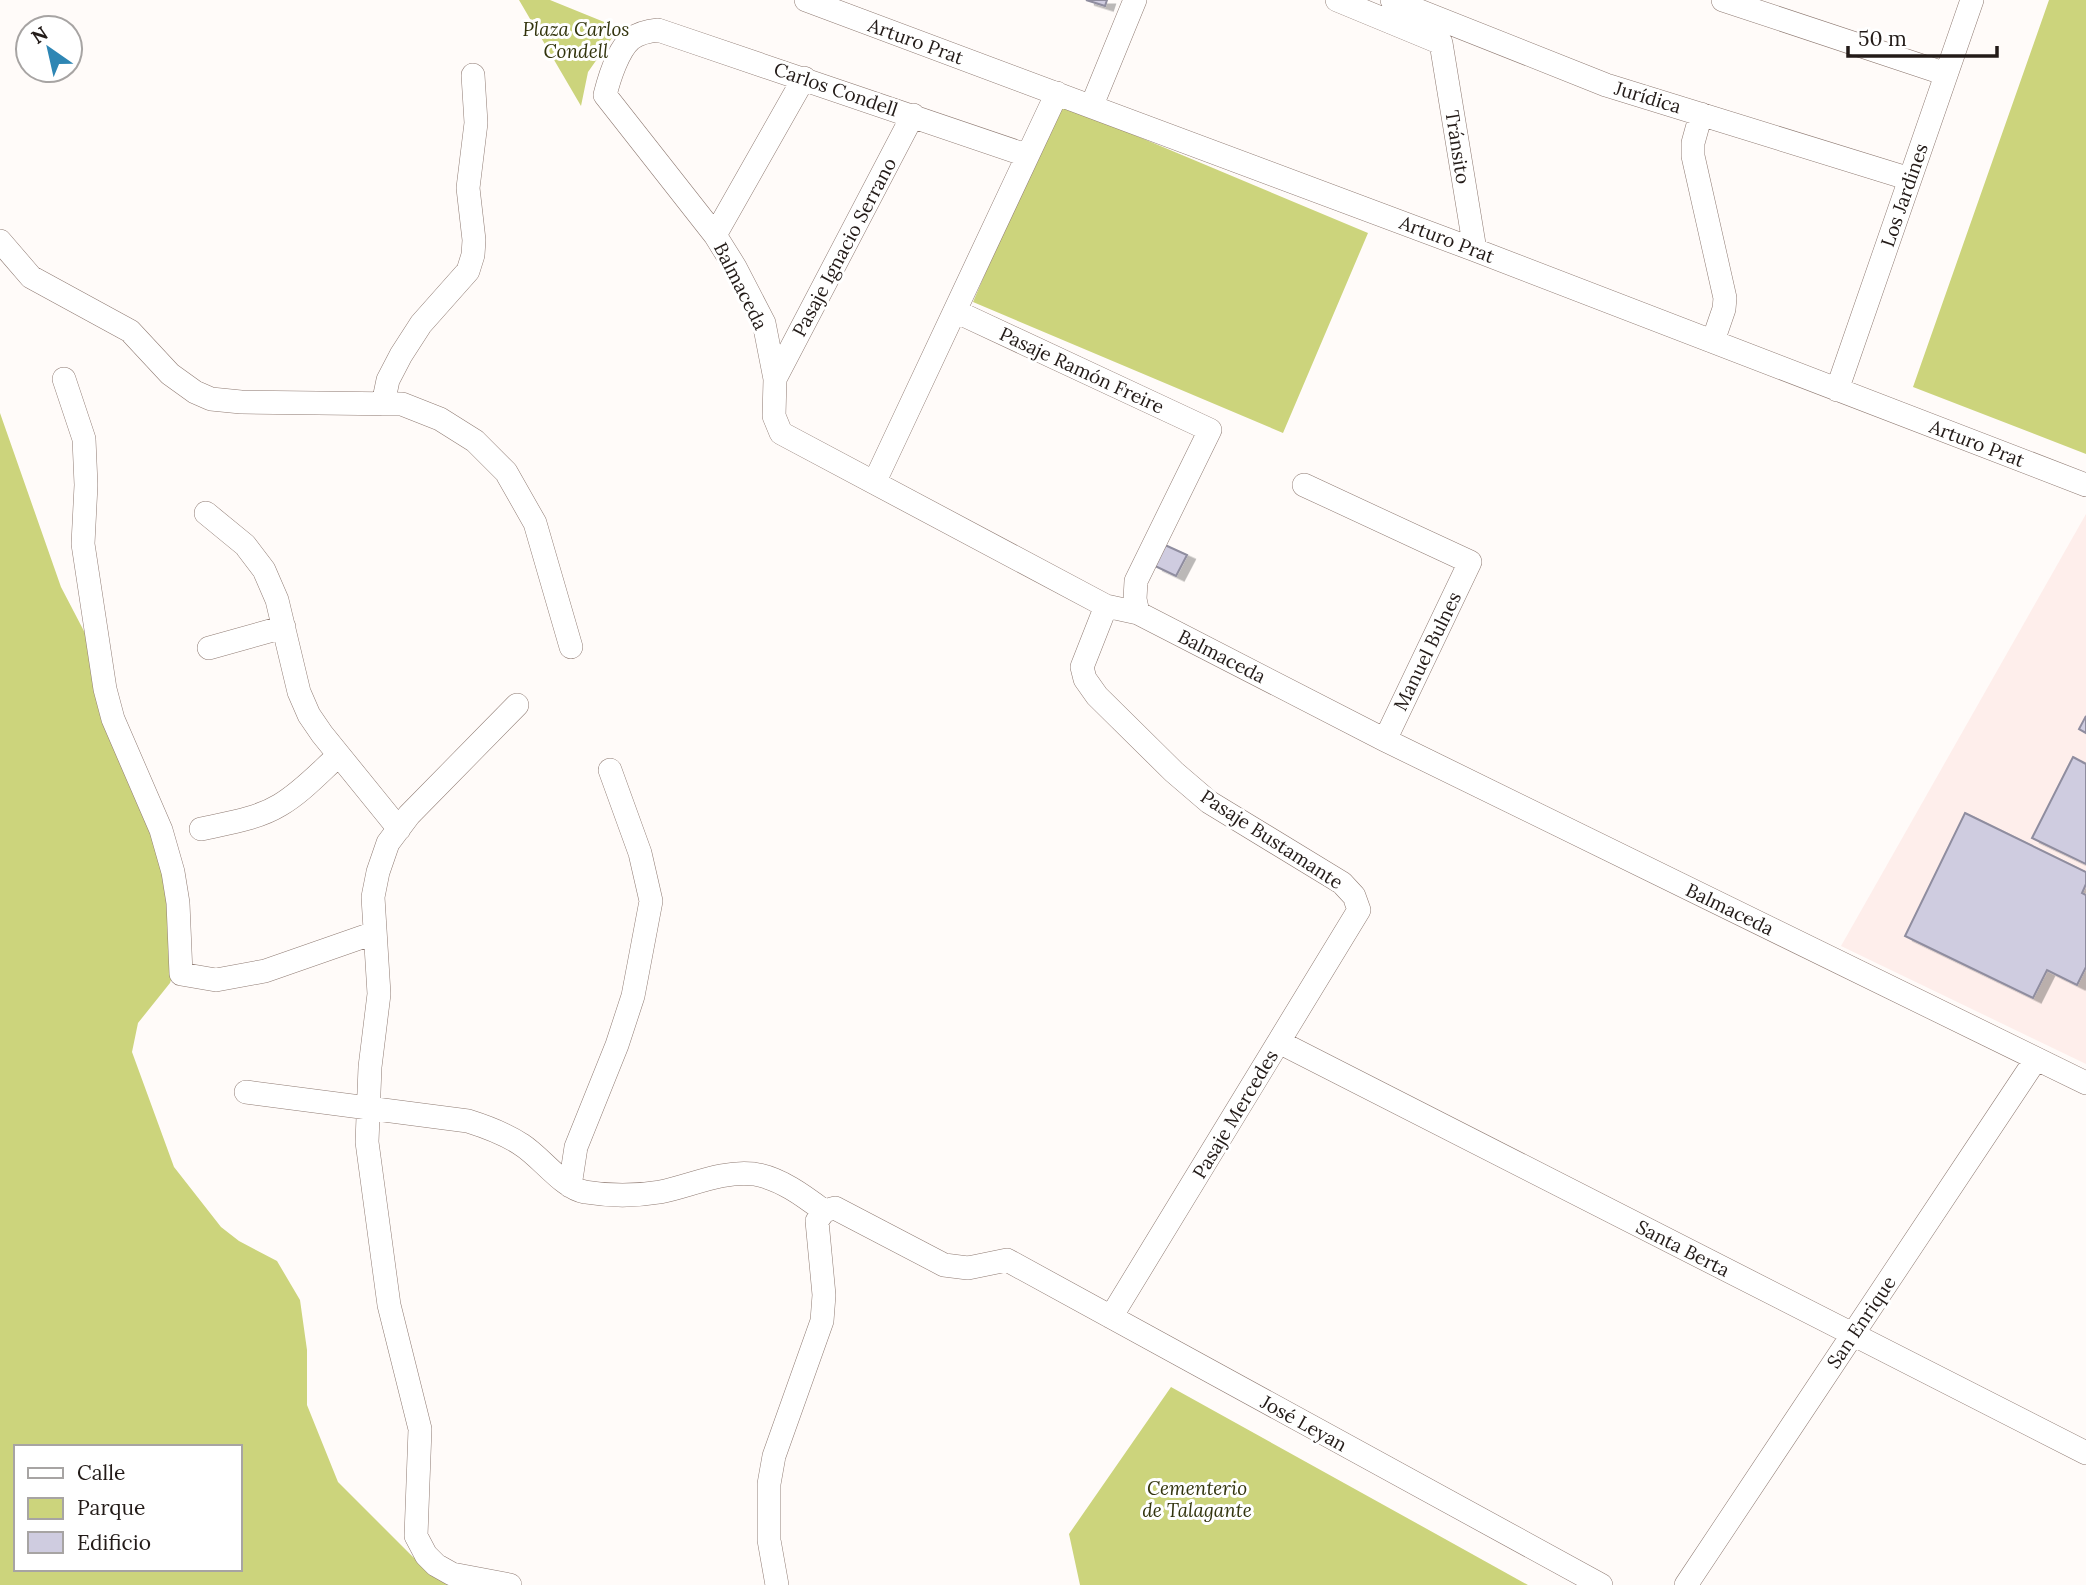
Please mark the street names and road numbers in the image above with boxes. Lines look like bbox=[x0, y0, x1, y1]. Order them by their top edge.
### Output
street label: Arturo Prat bbox=[864, 12, 968, 70]
street label: Carlos Condell bbox=[771, 57, 901, 121]
street label: Jurídica bbox=[1611, 75, 1684, 119]
street label: Tránsito bbox=[1440, 108, 1476, 186]
street label: Los Jardines bbox=[1875, 140, 1933, 250]
street label: Pasaje Ignacio Serrano bbox=[787, 153, 901, 341]
street label: Arturo Prat bbox=[1395, 210, 1498, 268]
street label: Balmaceda bbox=[709, 238, 773, 334]
street label: Pasaje Ramón Freire bbox=[996, 321, 1168, 419]
street label: Arturo Prat bbox=[1925, 414, 2028, 472]
street label: Manuel Bulnes bbox=[1388, 587, 1466, 714]
street label: Balmaceda bbox=[1174, 624, 1270, 688]
street label: Pasaje Bustamante bbox=[1196, 784, 1348, 894]
street label: Balmaceda bbox=[1682, 877, 1778, 941]
street label: Pasaje Mercedes bbox=[1187, 1045, 1283, 1183]
street label: Santa Berta bbox=[1632, 1214, 1734, 1282]
street label: San Enrique bbox=[1821, 1271, 1901, 1373]
street label: José Leyan bbox=[1256, 1389, 1351, 1456]

